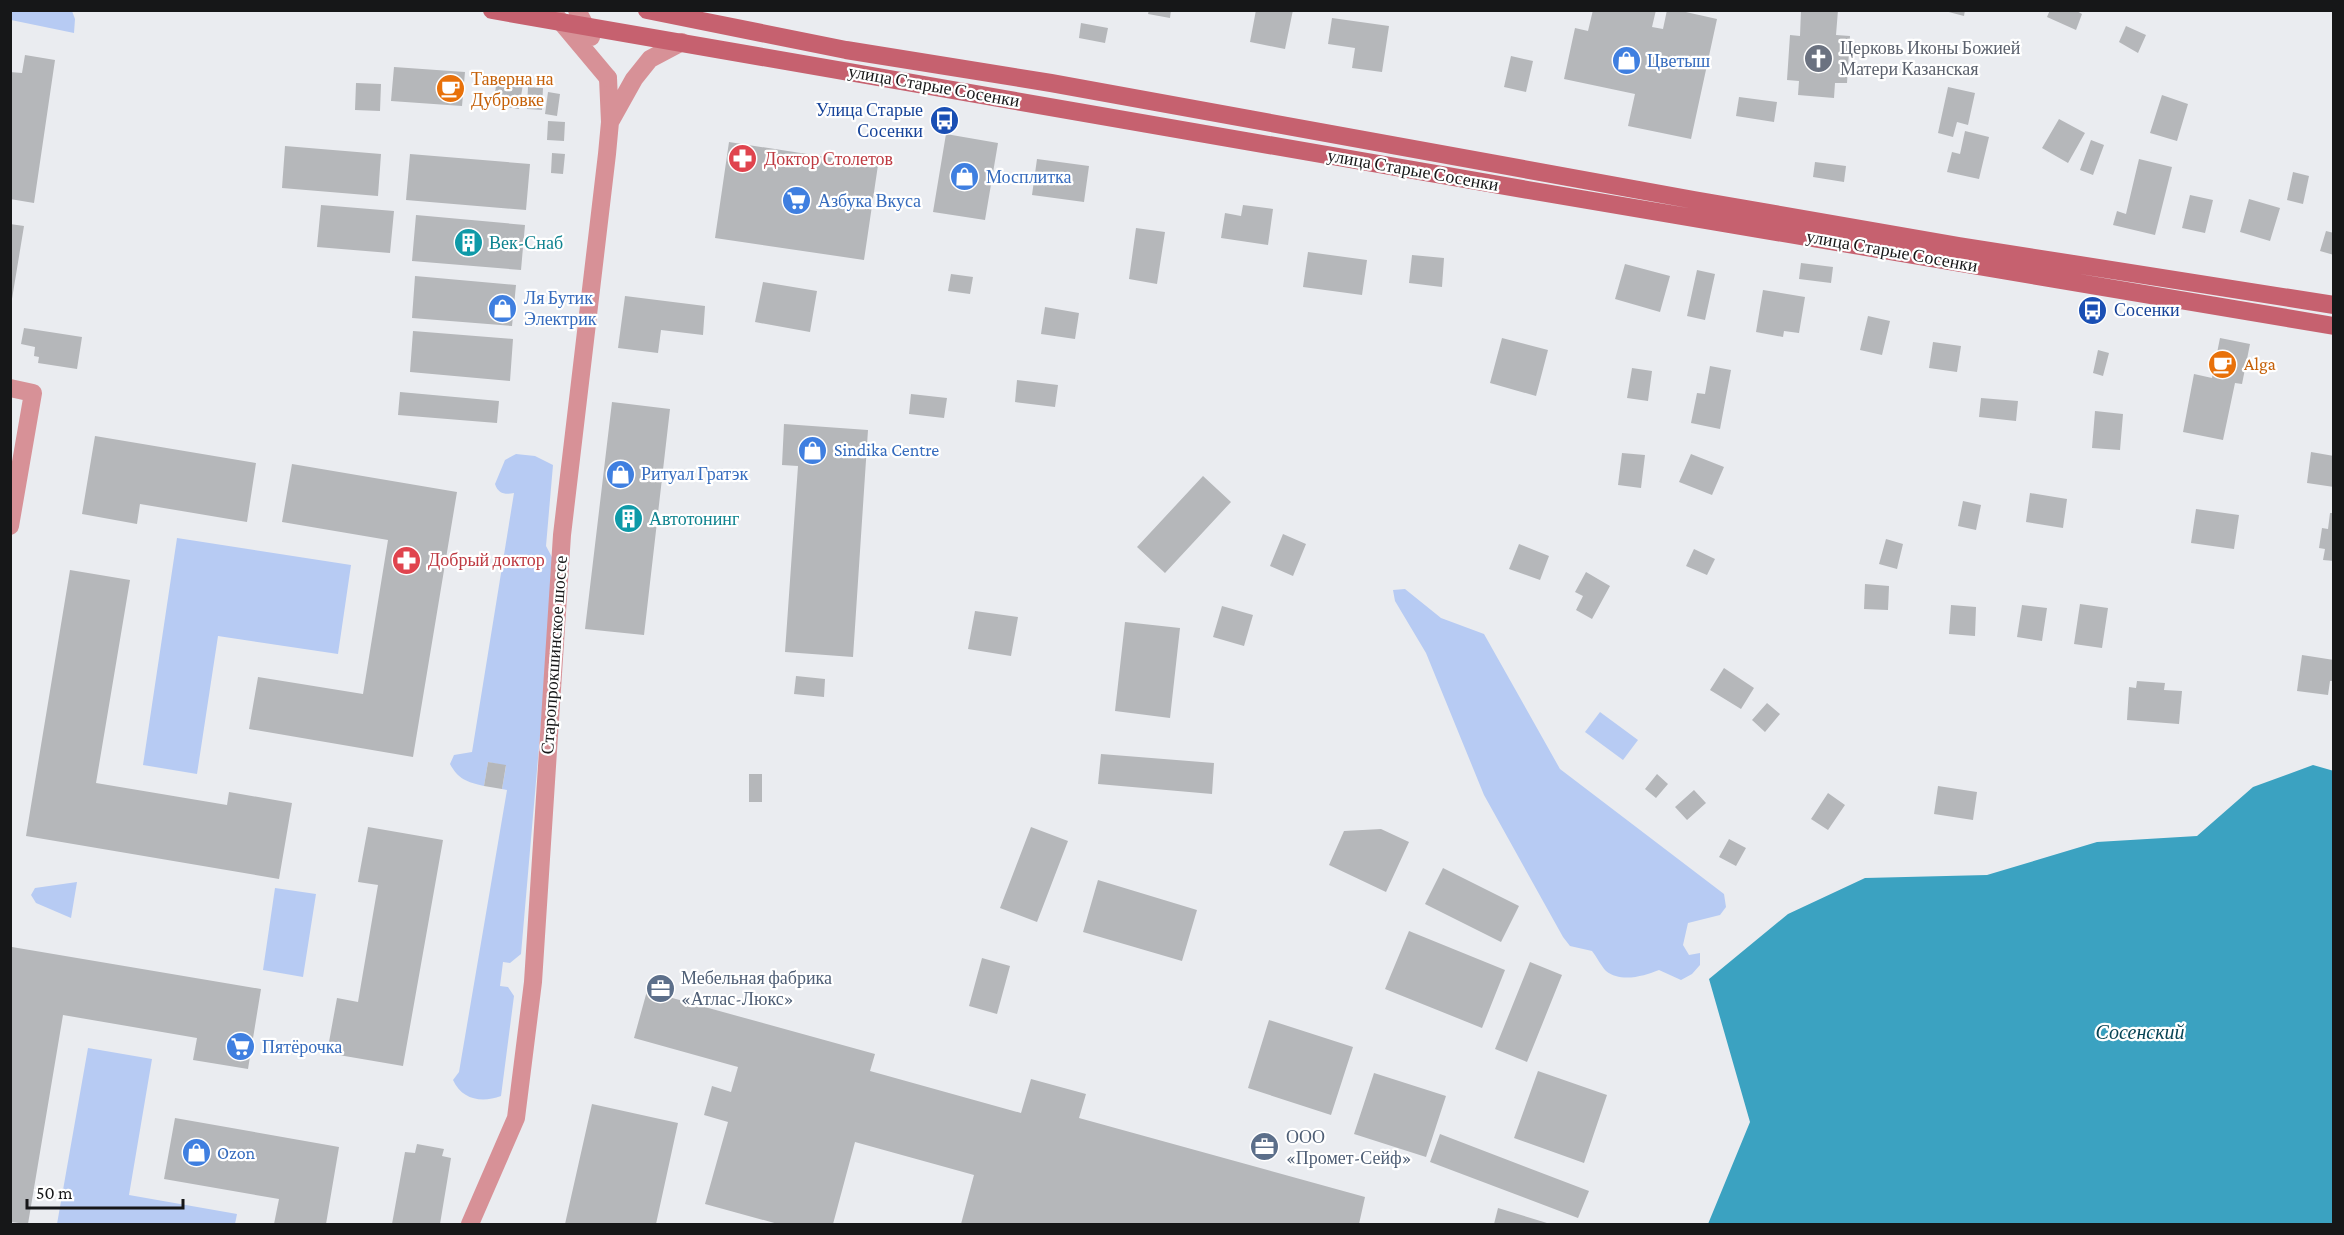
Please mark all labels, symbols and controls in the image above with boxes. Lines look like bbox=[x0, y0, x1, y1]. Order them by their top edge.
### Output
place label: Церковь Иконы Божией Матери Казанская bbox=[1840, 38, 2021, 79]
church icon: Церковь Иконы Божией Матери Казанская bbox=[1803, 42, 1835, 74]
shop icon: Цветыш bbox=[1610, 45, 1642, 77]
place label: Цветыш bbox=[1647, 51, 1710, 71]
street label: улица Старые Сосенки bbox=[847, 61, 1022, 111]
place label: Таверна на Дубровке bbox=[471, 69, 554, 110]
cafe icon: Таверна на Дубровке bbox=[434, 73, 466, 105]
place label: Улица Старые Сосенки bbox=[816, 100, 923, 141]
bus stop icon: Улица Старые Сосенки bbox=[928, 104, 960, 136]
pharmacy icon: Доктор Столетов bbox=[727, 143, 759, 175]
street label: улица Старые Сосенки bbox=[1326, 145, 1501, 195]
place label: Доктор Столетов bbox=[764, 149, 893, 169]
shop icon: Мосплитка bbox=[949, 161, 981, 193]
place label: Мосплитка bbox=[986, 167, 1072, 187]
supermarket icon: Азбука Вкуса bbox=[781, 185, 813, 217]
place label: Азбука Вкуса bbox=[818, 191, 921, 211]
street label: улица Старые Сосенки bbox=[1805, 226, 1980, 276]
building icon: Век-Снаб bbox=[452, 227, 484, 259]
place label: Век-Снаб bbox=[489, 233, 563, 253]
place label: Ля Бутик Электрик bbox=[524, 288, 597, 329]
shop icon: Ля Бутик Электрик bbox=[487, 292, 519, 324]
bus stop icon: Сосенки bbox=[2077, 294, 2109, 326]
place label: Сосенки bbox=[2114, 300, 2180, 320]
cafe icon: Alga bbox=[2207, 348, 2239, 380]
place label: Alga bbox=[2244, 354, 2276, 374]
shop icon: Sindika Centre bbox=[797, 434, 829, 466]
place label: Sindika Centre bbox=[834, 440, 939, 460]
shop icon: Ритуал Гратэк bbox=[604, 458, 636, 490]
place label: Ритуал Гратэк bbox=[641, 464, 748, 484]
building icon: Автотонинг bbox=[612, 503, 644, 535]
place label: Автотонинг bbox=[649, 509, 739, 529]
pharmacy icon: Добрый доктор bbox=[391, 544, 423, 576]
place label: Добрый доктор bbox=[428, 550, 545, 570]
street label: Старопрокшинское шоссе bbox=[537, 555, 571, 755]
place label: Мебельная фабрика «Атлас-Люкс» bbox=[681, 968, 832, 1009]
office icon: Мебельная фабрика «Атлас-Люкс» bbox=[644, 972, 676, 1004]
water label: Сосенский bbox=[2095, 1021, 2185, 1043]
supermarket icon: Пятёрочка bbox=[225, 1031, 257, 1063]
place label: Пятёрочка bbox=[262, 1037, 342, 1057]
place label: ООО «Промет-Сейф» bbox=[1286, 1127, 1412, 1168]
office icon: ООО «Промет-Сейф» bbox=[1249, 1131, 1281, 1163]
shop icon: Ozon bbox=[180, 1137, 212, 1169]
place label: Ozon bbox=[217, 1143, 256, 1163]
scale bar bbox=[27, 1172, 183, 1210]
text: 50 m bbox=[36, 1183, 73, 1203]

